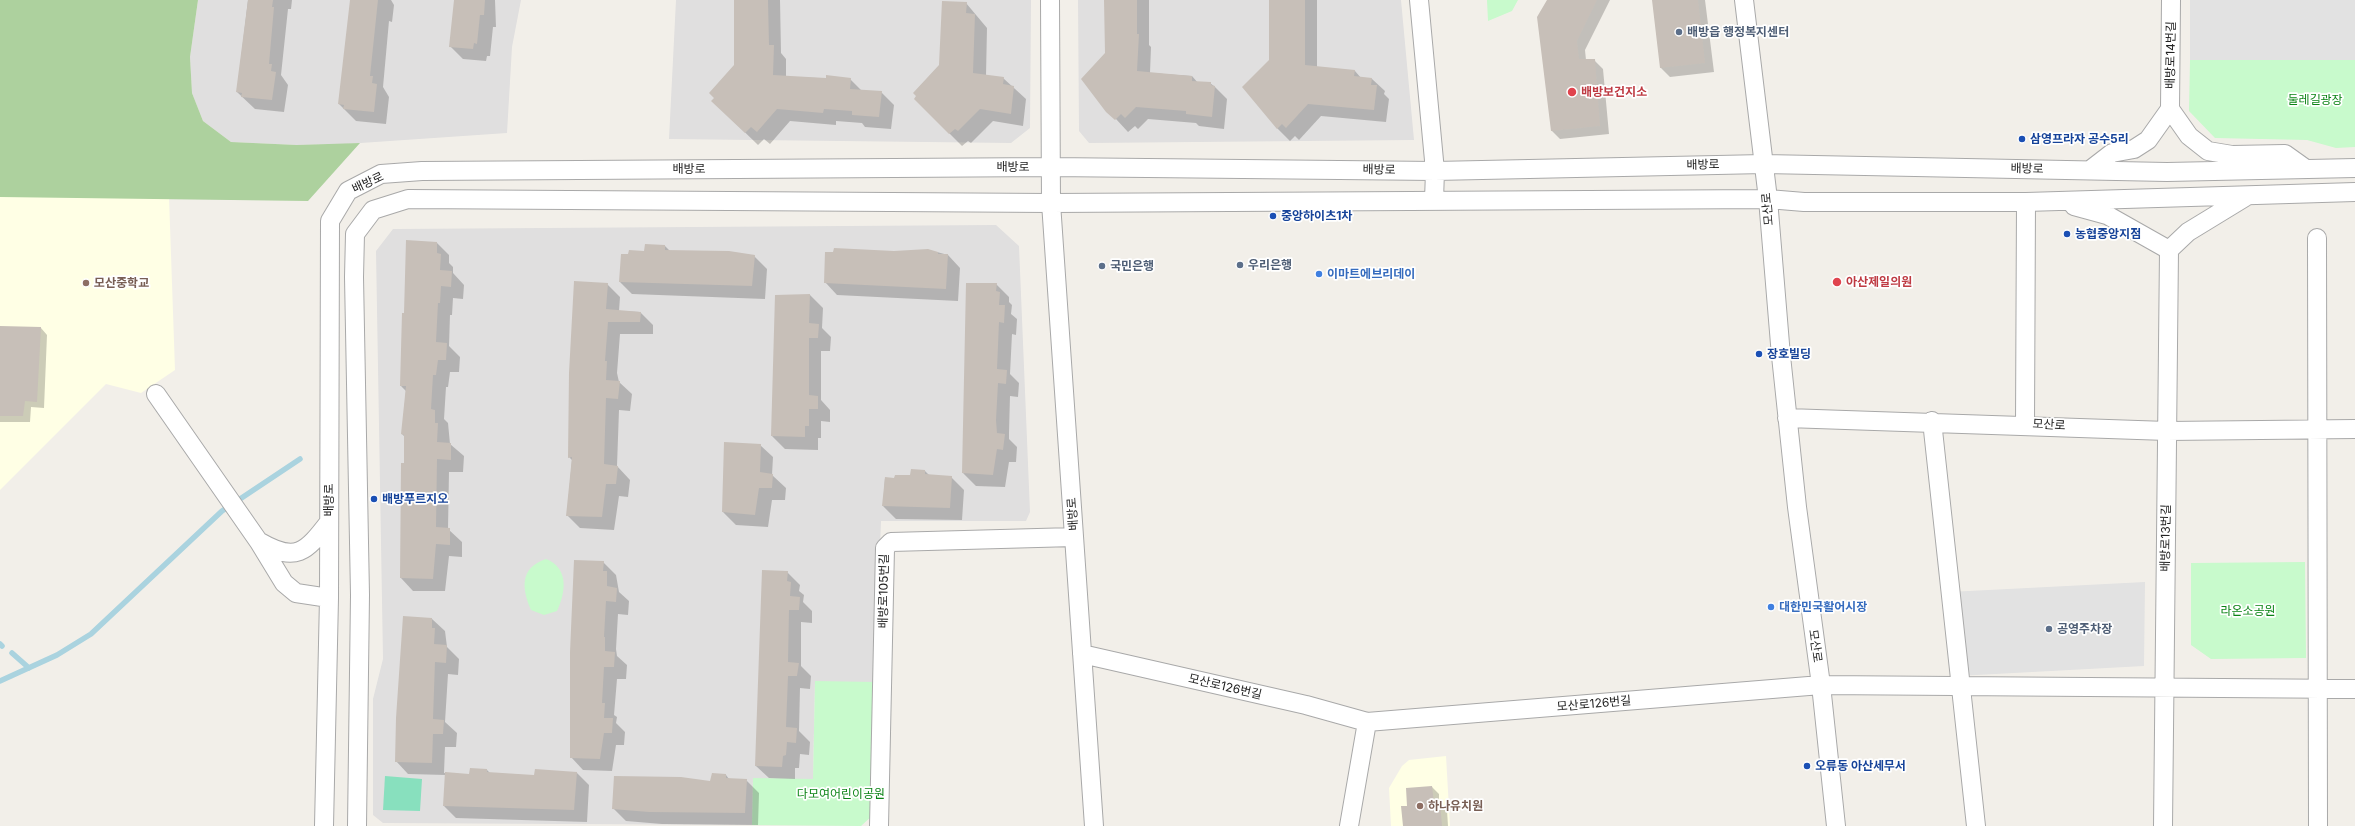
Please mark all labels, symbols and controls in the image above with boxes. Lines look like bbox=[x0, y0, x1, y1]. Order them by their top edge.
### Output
street label: 배방로14번길 bbox=[2163, 21, 2179, 89]
place label: 배방읍 행정복지센터 bbox=[1687, 25, 1789, 39]
marker: 배방읍 행정복지센터 bbox=[1674, 27, 1684, 37]
place label: 배방보건지소 bbox=[1581, 85, 1647, 99]
marker: 배방보건지소 bbox=[1566, 86, 1578, 98]
park label: 둘레길광장 bbox=[2287, 93, 2343, 107]
place label: 삼영프라자 공수5리 bbox=[2030, 132, 2129, 146]
marker: 삼영프라자 공수5리 bbox=[2017, 134, 2027, 144]
street label: 배방로 bbox=[1686, 158, 1720, 172]
street label: 배방로 bbox=[996, 160, 1030, 174]
street label: 배방로 bbox=[672, 162, 706, 176]
street label: 배방로 bbox=[2010, 162, 2044, 176]
street label: 배방로 bbox=[1362, 163, 1396, 177]
street label: 배방로 bbox=[350, 169, 386, 197]
street label: 모산로 bbox=[1759, 192, 1777, 226]
place label: 중앙하이츠1차 bbox=[1281, 209, 1352, 223]
marker: 중앙하이츠1차 bbox=[1268, 211, 1278, 221]
place label: 농협중앙지점 bbox=[2075, 227, 2141, 241]
marker: 농협중앙지점 bbox=[2062, 229, 2072, 239]
place label: 우리은행 bbox=[1248, 258, 1292, 272]
place label: 국민은행 bbox=[1110, 259, 1154, 273]
marker: 우리은행 bbox=[1235, 260, 1245, 270]
marker: 국민은행 bbox=[1097, 261, 1107, 271]
place label: 이마트에브리데이 bbox=[1327, 267, 1415, 281]
marker: 이마트에브리데이 bbox=[1314, 269, 1324, 279]
place label: 아산제일의원 bbox=[1846, 275, 1912, 289]
place label: 모산중학교 bbox=[94, 276, 149, 290]
marker: 아산제일의원 bbox=[1831, 276, 1843, 288]
marker: 모산중학교 bbox=[81, 278, 91, 288]
place label: 장호빌딩 bbox=[1767, 347, 1811, 361]
marker: 장호빌딩 bbox=[1754, 349, 1764, 359]
street label: 모산로 bbox=[2032, 417, 2066, 433]
street label: 배방로 bbox=[322, 483, 336, 517]
place label: 배방푸르지오 bbox=[382, 492, 448, 506]
marker: 배방푸르지오 bbox=[369, 494, 379, 504]
street label: 배방로 bbox=[1065, 497, 1081, 531]
street label: 배방로13번길 bbox=[2158, 504, 2174, 572]
street label: 배방로105번길 bbox=[876, 553, 892, 629]
place label: 대한민국활어시장 bbox=[1779, 600, 1867, 614]
marker: 대한민국활어시장 bbox=[1766, 602, 1776, 612]
park label: 라온소공원 bbox=[2220, 604, 2276, 618]
place label: 공영주차장 bbox=[2057, 622, 2112, 636]
marker: 공영주차장 bbox=[2044, 624, 2054, 634]
street label: 모산로 bbox=[1806, 629, 1824, 663]
street label: 모산로126번길 bbox=[1187, 672, 1263, 702]
street label: 모산로126번길 bbox=[1556, 694, 1632, 714]
place label: 오류동 아산세무서 bbox=[1815, 759, 1906, 773]
marker: 오류동 아산세무서 bbox=[1802, 761, 1812, 771]
park label: 다모여어린이공원 bbox=[797, 787, 885, 801]
place label: 하나유치원 bbox=[1428, 799, 1483, 813]
marker: 하나유치원 bbox=[1415, 801, 1425, 811]

